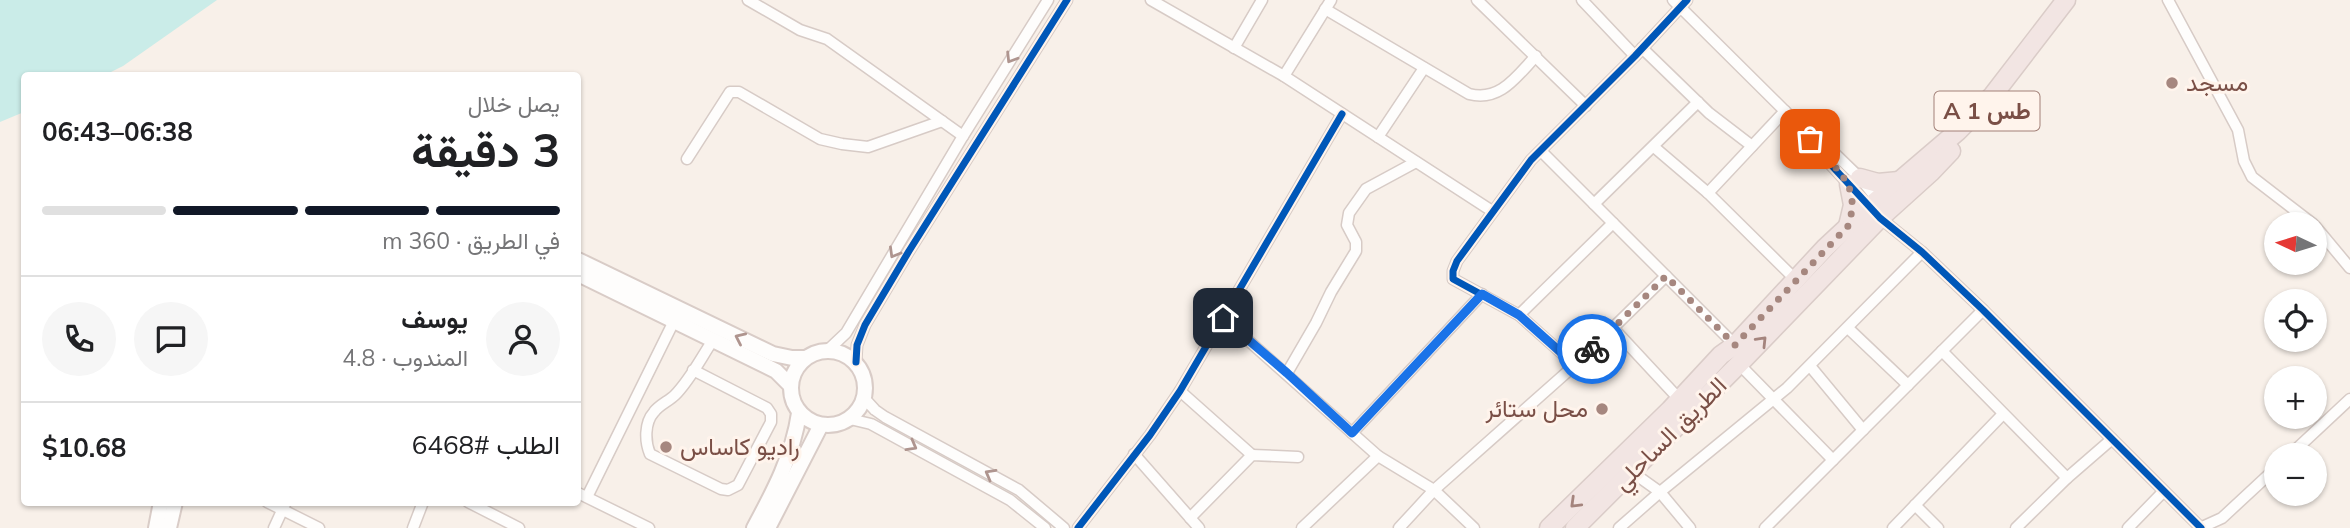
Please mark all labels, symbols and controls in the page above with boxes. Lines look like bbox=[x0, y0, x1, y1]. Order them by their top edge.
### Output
one-way arrow bbox=[1007, 50, 1020, 63]
place label: مسجد bbox=[2186, 67, 2248, 97]
marker: مسجد bbox=[2164, 75, 2180, 91]
text: يصل خلال bbox=[468, 89, 560, 118]
road number: A 1 طس bbox=[1934, 92, 2039, 130]
pin bbox=[1780, 109, 1840, 169]
text: 06:38–06:43 bbox=[42, 115, 193, 148]
icon: bag bbox=[1791, 120, 1829, 158]
text: 3 دقيقة bbox=[411, 121, 560, 179]
north arrow bbox=[2264, 212, 2328, 275]
map controls bbox=[2264, 212, 2327, 506]
text: في الطريق · 360 m bbox=[382, 226, 560, 255]
one-way arrow bbox=[889, 245, 902, 258]
pin bbox=[1193, 288, 1253, 348]
button: locate bbox=[2264, 289, 2327, 352]
icon: home bbox=[1204, 299, 1242, 337]
button: phone bbox=[42, 302, 116, 376]
button: chat bbox=[134, 302, 208, 376]
text: يوسف bbox=[401, 302, 468, 335]
button: person bbox=[486, 302, 560, 376]
courier bbox=[1557, 314, 1627, 384]
icon: bike bbox=[1573, 330, 1611, 368]
one-way arrow bbox=[735, 333, 748, 347]
one-way arrow bbox=[1754, 336, 1767, 349]
text: المندوب · 4.8 bbox=[342, 343, 468, 372]
button: + bbox=[2264, 366, 2327, 429]
street label: الطريق الساحلي bbox=[1606, 370, 1736, 500]
place label: محل ستائر bbox=[1484, 393, 1588, 424]
marker: محل ستائر bbox=[1594, 401, 1610, 417]
text: الطلب #6468 bbox=[412, 428, 560, 461]
text: $10.68 bbox=[42, 431, 126, 464]
place label: راديو كاساس bbox=[680, 431, 800, 462]
one-way arrow bbox=[904, 438, 917, 451]
marker: راديو كاساس bbox=[658, 439, 674, 455]
button: − bbox=[2264, 443, 2327, 506]
one-way arrow bbox=[984, 469, 997, 482]
one-way arrow bbox=[1570, 495, 1583, 508]

